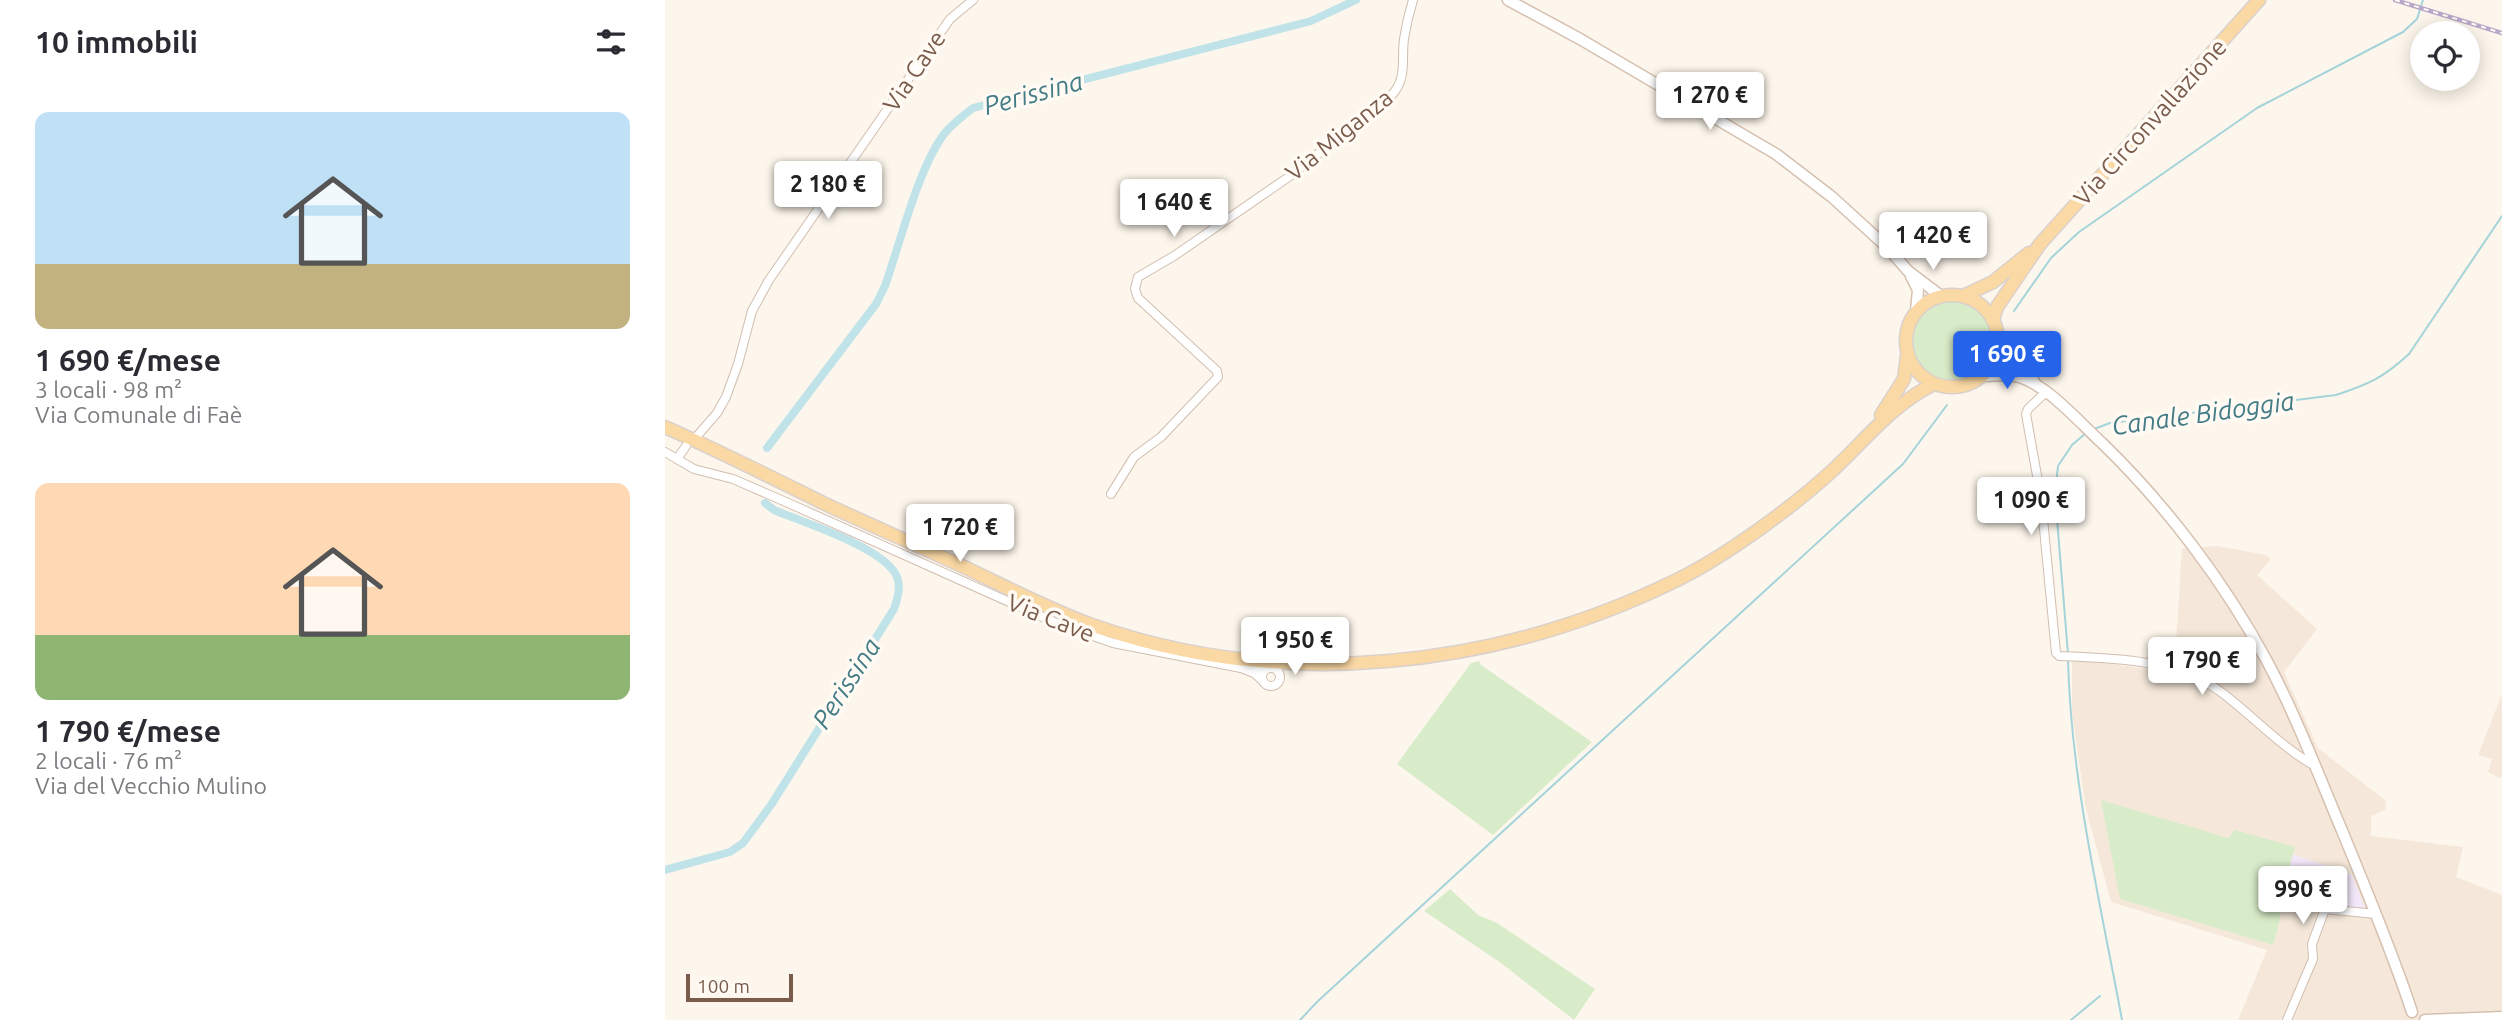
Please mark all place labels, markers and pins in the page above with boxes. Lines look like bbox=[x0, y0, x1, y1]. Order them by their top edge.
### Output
pin: 1 270 € bbox=[1645, 72, 1775, 132]
pin: 2 180 € bbox=[763, 162, 893, 221]
pin: 1 640 € bbox=[1109, 180, 1239, 239]
pin: 1 420 € bbox=[1868, 212, 1998, 272]
pin: 1 690 € bbox=[1942, 332, 2072, 391]
pin: 1 090 € bbox=[1966, 477, 2096, 537]
pin: 1 720 € bbox=[895, 504, 1025, 564]
pin: 1 950 € bbox=[1230, 618, 1360, 677]
pin: 1 790 € bbox=[2137, 638, 2267, 697]
pin: 990 € bbox=[2254, 866, 2352, 926]

